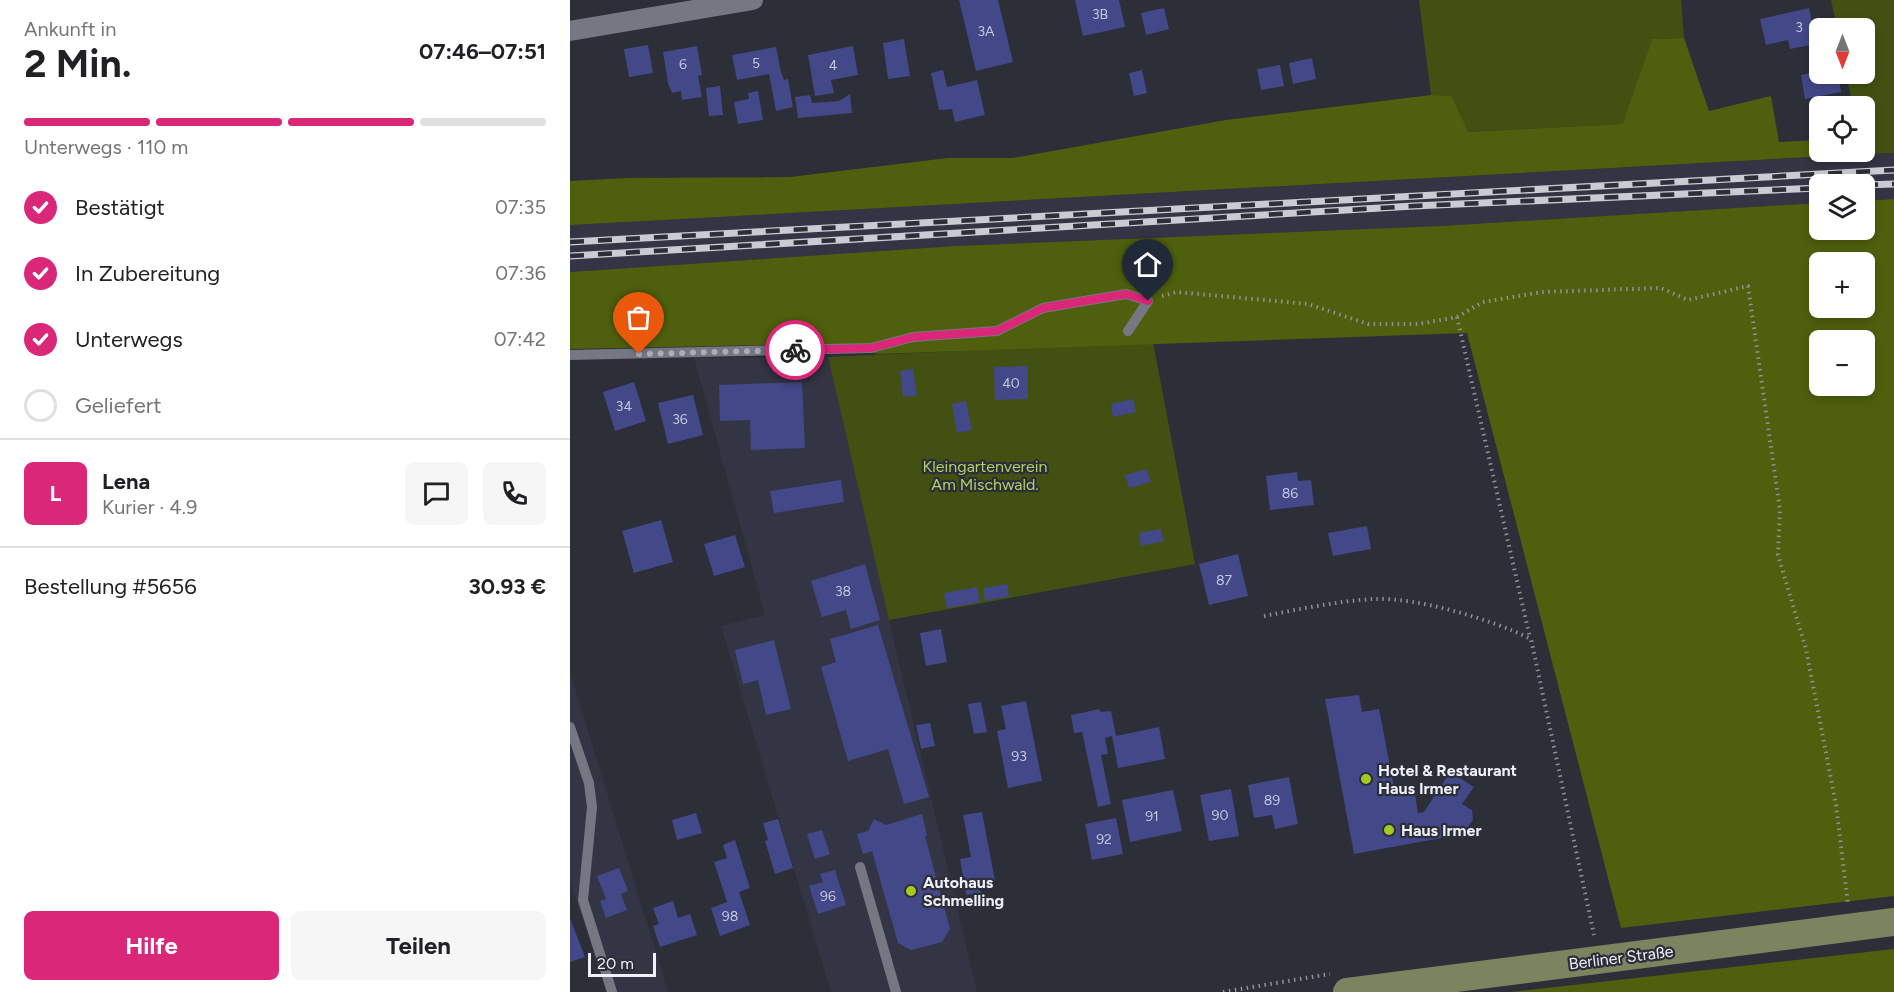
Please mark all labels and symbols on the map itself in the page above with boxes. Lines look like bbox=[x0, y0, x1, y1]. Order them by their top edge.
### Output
house number: 3B bbox=[1092, 6, 1108, 23]
north arrow bbox=[1809, 18, 1875, 84]
house number: 3 bbox=[1795, 19, 1803, 36]
house number: 3A bbox=[977, 23, 995, 40]
house number: 5 bbox=[752, 55, 760, 72]
house number: 6 bbox=[679, 56, 687, 73]
house number: 4 bbox=[829, 57, 838, 74]
pin bbox=[1122, 239, 1173, 301]
pin bbox=[613, 292, 664, 354]
courier bbox=[765, 320, 825, 380]
house number: 40 bbox=[1002, 375, 1020, 392]
house number: 34 bbox=[616, 398, 632, 415]
house number: 36 bbox=[672, 411, 688, 428]
park label: Kleingartenverein Am Mischwald. bbox=[923, 457, 1047, 494]
house number: 86 bbox=[1282, 485, 1298, 502]
house number: 87 bbox=[1216, 572, 1233, 589]
house number: 38 bbox=[835, 583, 851, 600]
house number: 93 bbox=[1011, 748, 1027, 765]
place label: Hotel & Restaurant Haus Irmer bbox=[1378, 761, 1517, 798]
marker: Hotel & Restaurant Haus Irmer bbox=[1359, 772, 1373, 786]
house number: 89 bbox=[1264, 792, 1280, 809]
house number: 90 bbox=[1212, 807, 1228, 824]
house number: 91 bbox=[1145, 808, 1159, 825]
place label: Haus Irmer bbox=[1401, 821, 1481, 840]
marker: Haus Irmer bbox=[1382, 823, 1396, 837]
house number: 92 bbox=[1096, 831, 1112, 848]
place label: Autohaus Schmelling bbox=[923, 873, 1004, 910]
marker: Autohaus Schmelling bbox=[904, 884, 918, 898]
house number: 96 bbox=[820, 888, 836, 905]
house number: 98 bbox=[722, 908, 738, 925]
street label: Berliner Straße bbox=[1568, 942, 1675, 973]
scale bar bbox=[588, 950, 656, 978]

